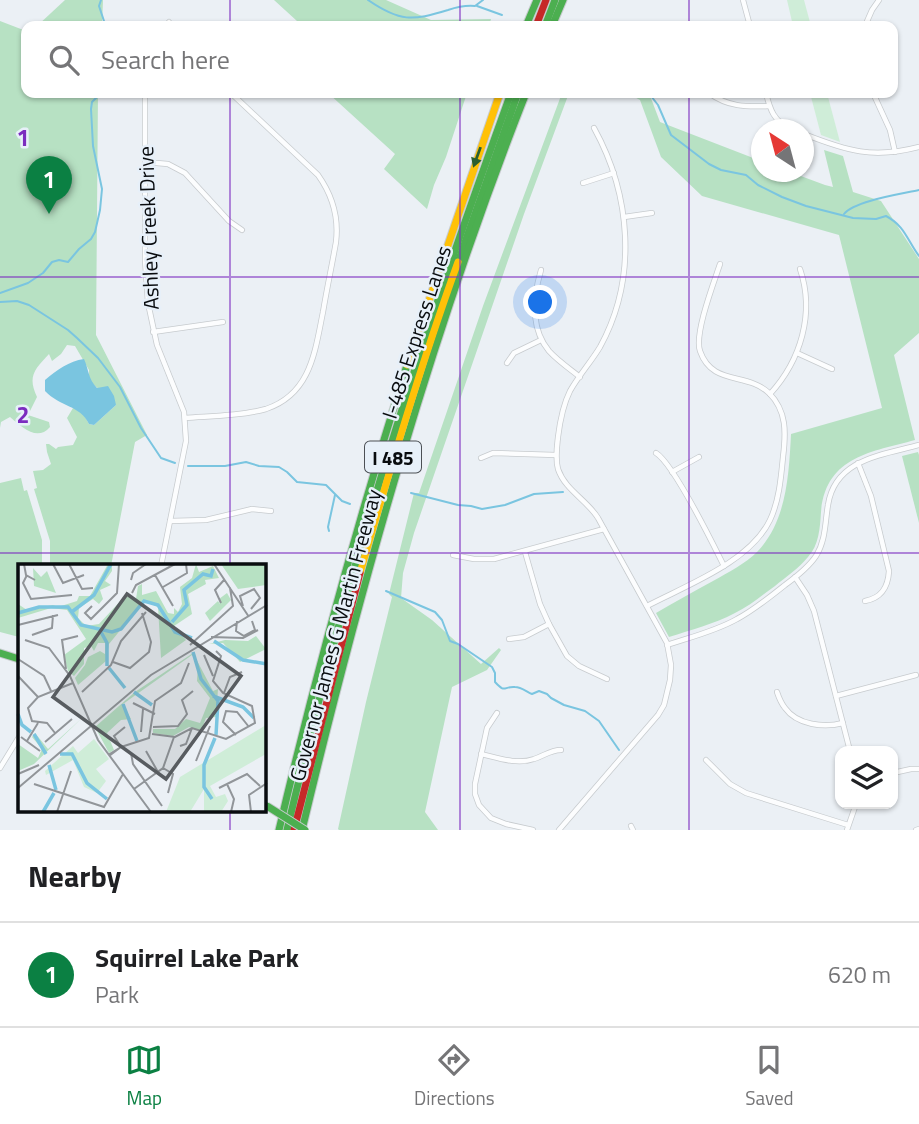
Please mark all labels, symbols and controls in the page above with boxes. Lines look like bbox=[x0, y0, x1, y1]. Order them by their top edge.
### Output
search box bbox=[21, 21, 898, 98]
text: Search here bbox=[101, 40, 230, 79]
icon: search bbox=[45, 41, 83, 79]
north arrow bbox=[751, 119, 814, 182]
text: 1 bbox=[17, 120, 29, 155]
street label: Ashley Creek Drive bbox=[129, 146, 167, 310]
one-way arrow bbox=[471, 146, 482, 167]
pin: 1 bbox=[26, 156, 72, 214]
street label: I-485 Express Lanes bbox=[373, 241, 459, 423]
your location bbox=[523, 285, 557, 319]
text: 2 bbox=[17, 397, 29, 432]
road number: I 485 bbox=[365, 442, 421, 472]
street label: Governor James G Martin Freeway bbox=[281, 485, 389, 785]
inset map bbox=[18, 564, 266, 813]
map controls bbox=[835, 746, 898, 809]
button: layers bbox=[835, 746, 898, 809]
text: Nearby bbox=[28, 853, 121, 899]
text: Squirrel Lake Park bbox=[95, 938, 299, 977]
text: 1 bbox=[45, 957, 57, 992]
text: 620 m bbox=[828, 957, 891, 992]
text: Park bbox=[95, 977, 139, 1012]
tab: Map bbox=[125, 1041, 163, 1112]
tab: Directions bbox=[414, 1041, 495, 1112]
tab: Saved bbox=[745, 1041, 794, 1112]

